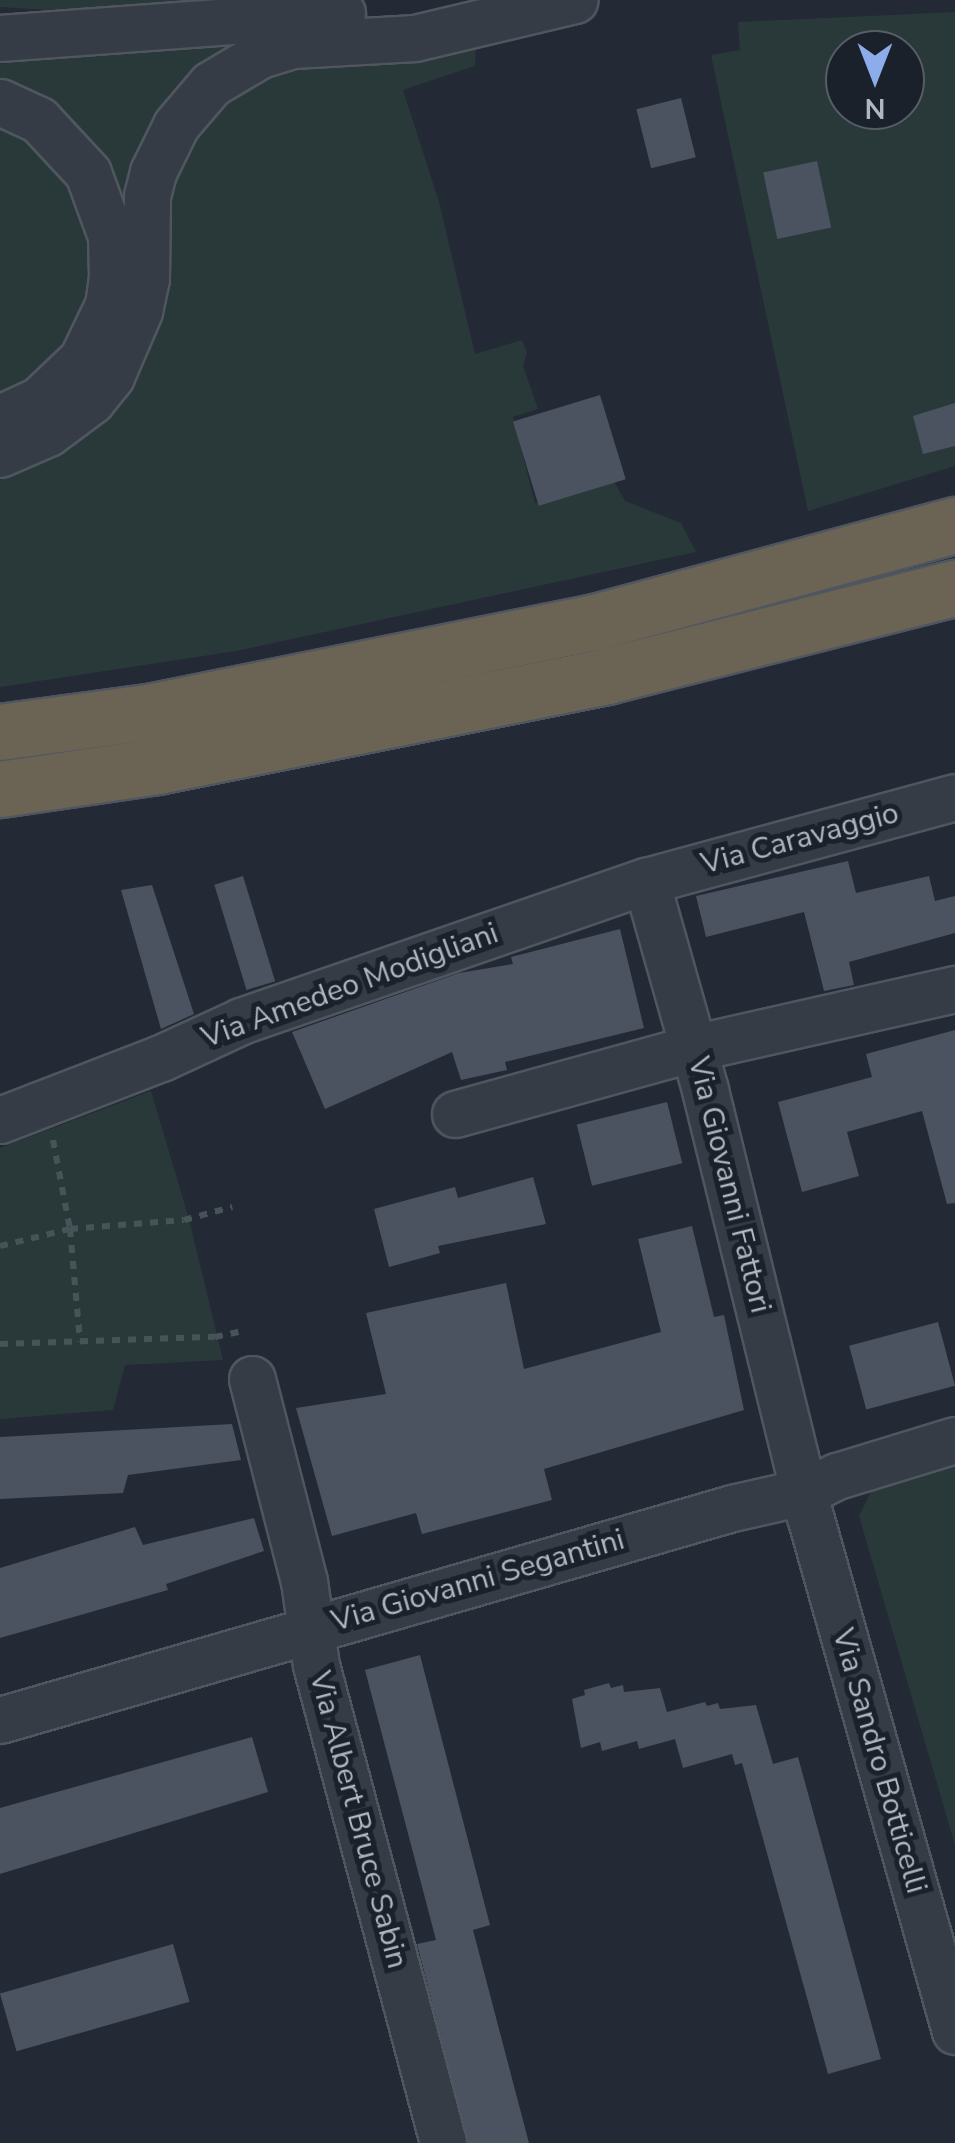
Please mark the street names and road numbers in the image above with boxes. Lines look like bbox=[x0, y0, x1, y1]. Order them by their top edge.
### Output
street label: Via Caravaggio bbox=[697, 795, 903, 883]
street label: Via Amedeo Modigliani bbox=[197, 916, 503, 1056]
street label: Via Giovanni Fattori bbox=[680, 1053, 778, 1317]
street label: Via Giovanni Segantini bbox=[328, 1522, 628, 1640]
street label: Via Sandro Botticelli bbox=[824, 1624, 934, 1898]
street label: Via Albert Bruce Sabin bbox=[301, 1667, 415, 1973]

